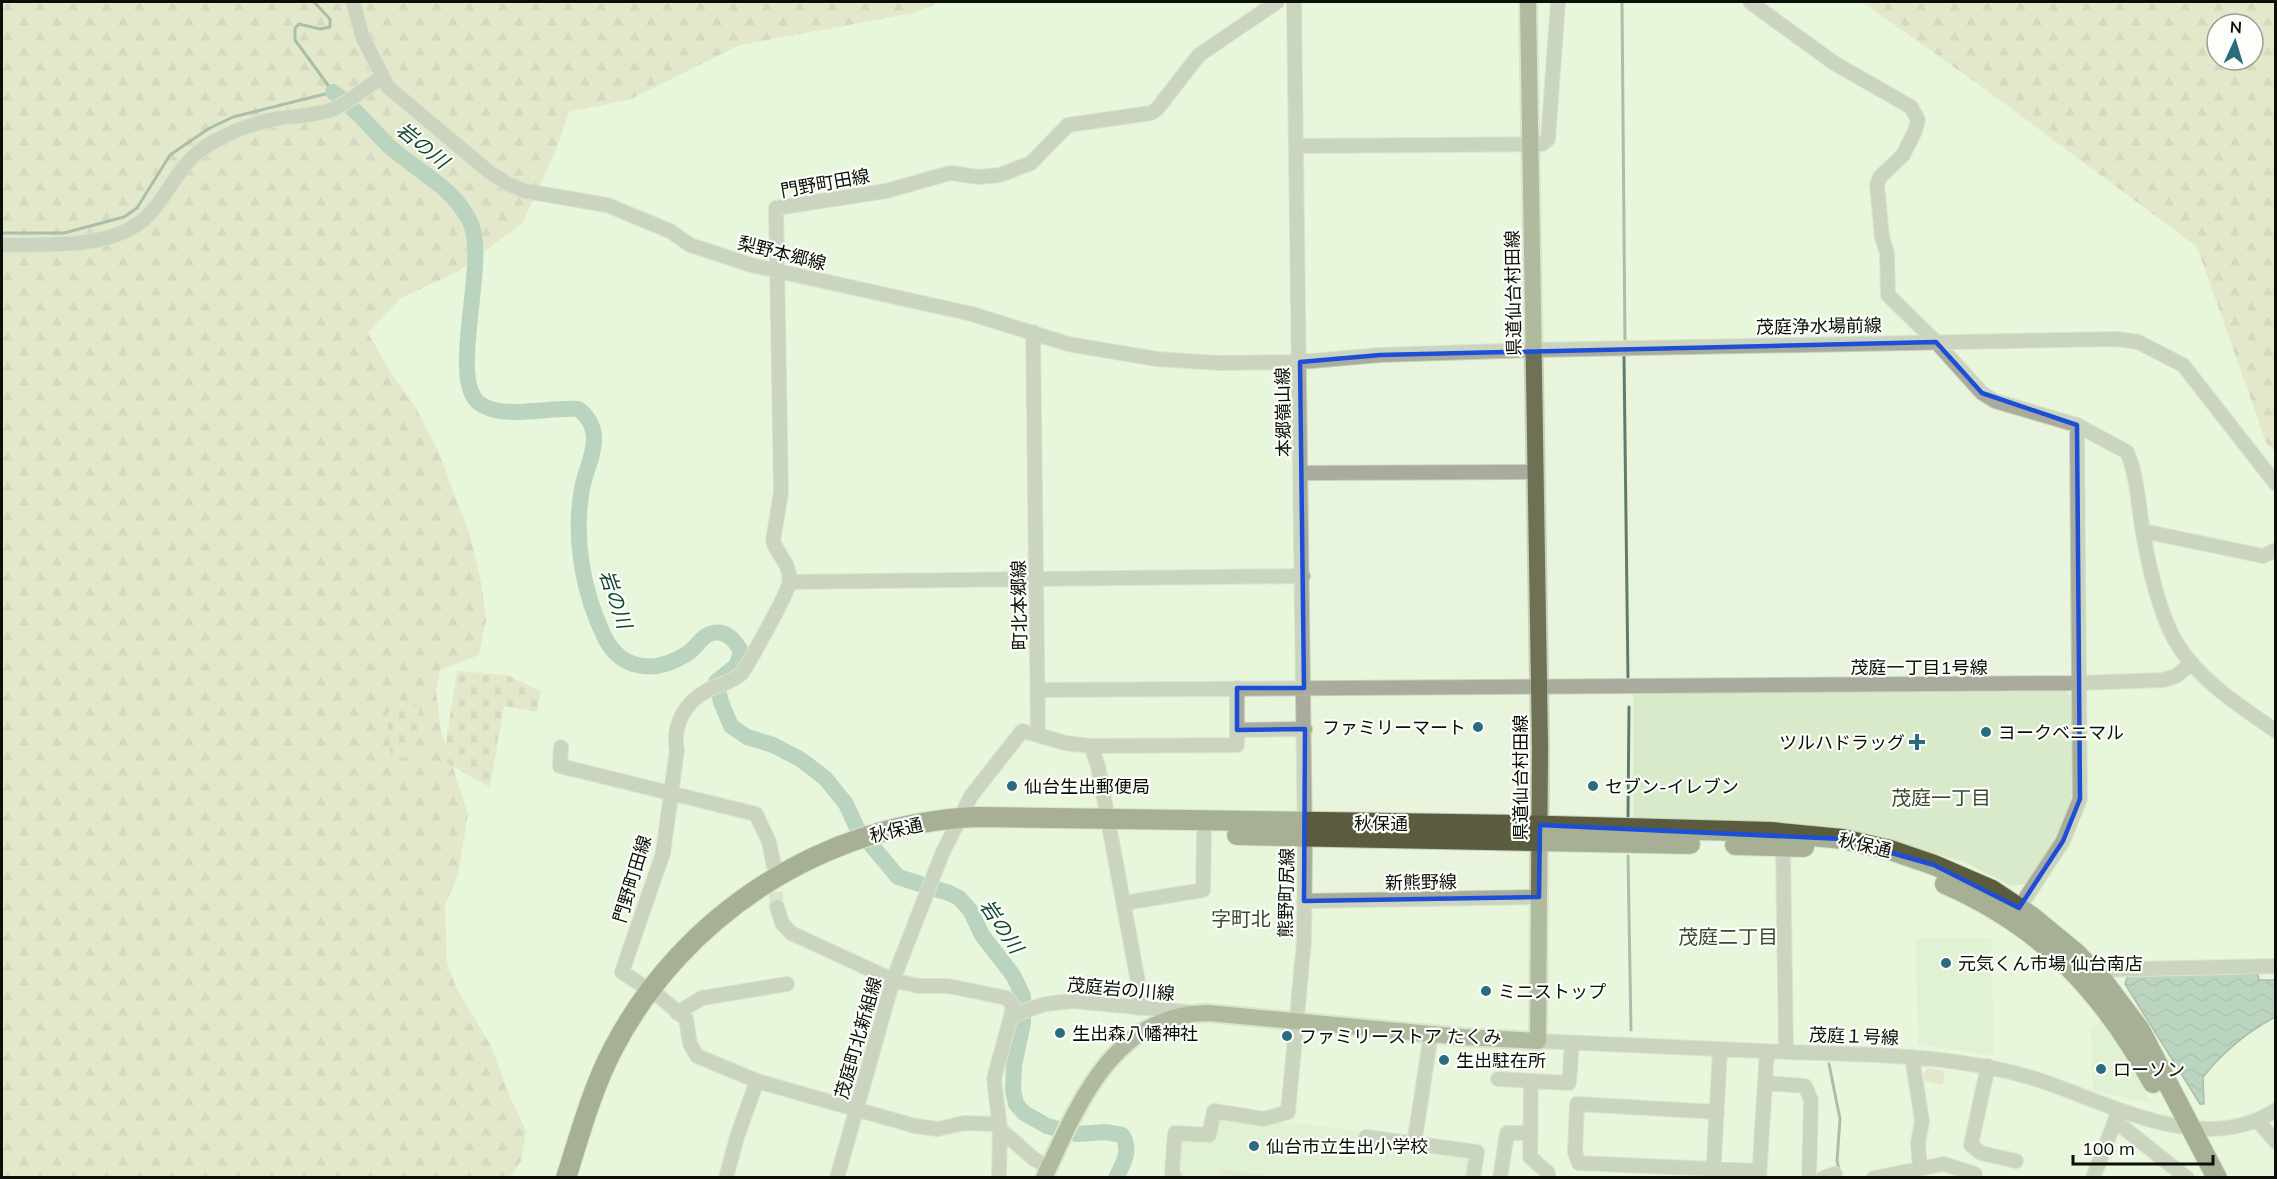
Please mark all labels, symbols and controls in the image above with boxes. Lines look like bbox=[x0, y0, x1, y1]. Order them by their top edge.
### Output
north arrow bbox=[2205, 12, 2265, 72]
text: N bbox=[2229, 17, 2243, 37]
water label: 岩の川 bbox=[392, 116, 456, 175]
street label: 門野町田線 bbox=[779, 164, 871, 202]
street label: 県道仙台村田線 bbox=[1500, 230, 1526, 356]
street label: 梨野本郷線 bbox=[736, 231, 828, 275]
street label: 茂庭浄水場前線 bbox=[1756, 313, 1882, 339]
street label: 本郷嶺山線 bbox=[1271, 367, 1295, 457]
street label: 町北本郷線 bbox=[1007, 560, 1031, 650]
water label: 岩の川 bbox=[594, 567, 638, 633]
street label: 茂庭一丁目1号線 bbox=[1851, 656, 1987, 679]
street label: 県道仙台村田線 bbox=[1509, 715, 1532, 841]
place label: ファミリーマート bbox=[1322, 716, 1466, 739]
marker: ファミリーマート bbox=[1471, 720, 1485, 734]
place label: ヨークベニマル bbox=[1998, 721, 2124, 744]
marker: ヨークベニマル bbox=[1979, 725, 1993, 739]
place label: ツルハドラッグ bbox=[1779, 731, 1905, 754]
marker: ツルハドラッグ bbox=[1910, 735, 1924, 749]
place label: 仙台生出郵便局 bbox=[1024, 775, 1150, 798]
place label: セブン-イレブン bbox=[1605, 775, 1739, 798]
marker: 仙台生出郵便局 bbox=[1005, 779, 1019, 793]
marker: セブン-イレブン bbox=[1586, 779, 1600, 793]
district label: 茂庭一丁目 bbox=[1891, 785, 1991, 810]
street label: 秋保通 bbox=[1354, 812, 1408, 835]
street label: 秋保通 bbox=[867, 813, 925, 847]
street label: 秋保通 bbox=[1836, 828, 1894, 862]
street label: 門野町田線 bbox=[608, 833, 656, 925]
street label: 熊野町尻線 bbox=[1274, 848, 1298, 938]
street label: 新熊野線 bbox=[1385, 870, 1457, 894]
water label: 岩の川 bbox=[975, 894, 1030, 960]
district label: 字町北 bbox=[1211, 906, 1271, 931]
district label: 茂庭二丁目 bbox=[1678, 924, 1778, 949]
place label: 元気くん市場 仙台南店 bbox=[1958, 952, 2143, 975]
marker: 元気くん市場 仙台南店 bbox=[1939, 956, 1953, 970]
street label: 茂庭岩の川線 bbox=[1066, 973, 1176, 1005]
street label: 茂庭町北新組線 bbox=[830, 974, 886, 1102]
place label: ミニストップ bbox=[1498, 980, 1606, 1003]
marker: ミニストップ bbox=[1479, 984, 1493, 998]
place label: 生出森八幡神社 bbox=[1072, 1022, 1198, 1045]
street label: 茂庭１号線 bbox=[1809, 1023, 1899, 1049]
place label: ファミリーストア たくみ bbox=[1299, 1025, 1502, 1048]
marker: 生出森八幡神社 bbox=[1053, 1026, 1067, 1040]
marker: ファミリーストア たくみ bbox=[1280, 1029, 1294, 1043]
place label: 生出駐在所 bbox=[1456, 1049, 1546, 1072]
marker: 生出駐在所 bbox=[1437, 1053, 1451, 1067]
place label: ローソン bbox=[2113, 1058, 2185, 1081]
marker: ローソン bbox=[2094, 1062, 2108, 1076]
scale bar bbox=[2073, 1128, 2212, 1166]
place label: 仙台市立生出小学校 bbox=[1266, 1135, 1428, 1158]
text: 100 m bbox=[2082, 1137, 2135, 1160]
marker: 仙台市立生出小学校 bbox=[1247, 1139, 1261, 1153]

